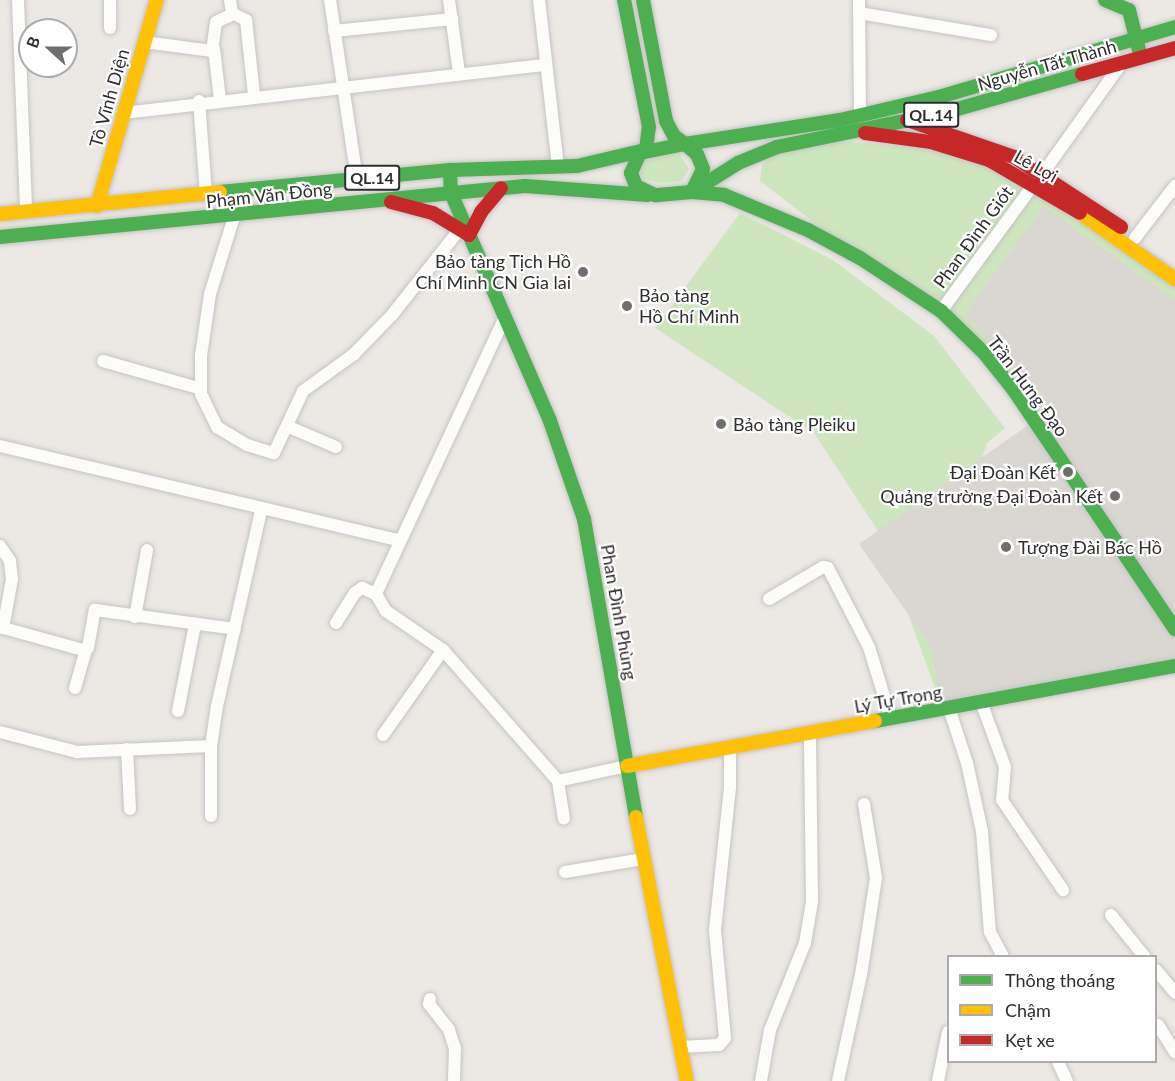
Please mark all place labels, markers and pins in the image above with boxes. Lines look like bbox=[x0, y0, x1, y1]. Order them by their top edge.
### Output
place label: Bảo tàng Tịch Hồ Chí Minh CN Gia lai bbox=[416, 251, 571, 294]
marker: Bảo tàng Tịch Hồ Chí Minh CN Gia lai bbox=[576, 265, 590, 279]
place label: Bảo tàng Hồ Chí Minh bbox=[639, 285, 739, 328]
marker: Bảo tàng Hồ Chí Minh bbox=[620, 299, 634, 313]
place label: Bảo tàng Pleiku bbox=[733, 413, 856, 435]
marker: Bảo tàng Pleiku bbox=[714, 417, 728, 431]
place label: Đại Đoàn Kết bbox=[950, 461, 1056, 483]
marker: Đại Đoàn Kết bbox=[1061, 465, 1075, 479]
place label: Quảng trường Đại Đoàn Kết bbox=[880, 485, 1103, 507]
marker: Quảng trường Đại Đoàn Kết bbox=[1108, 489, 1122, 503]
place label: Tượng Đài Bác Hồ bbox=[1018, 536, 1162, 558]
marker: Tượng Đài Bác Hồ bbox=[999, 540, 1013, 554]

